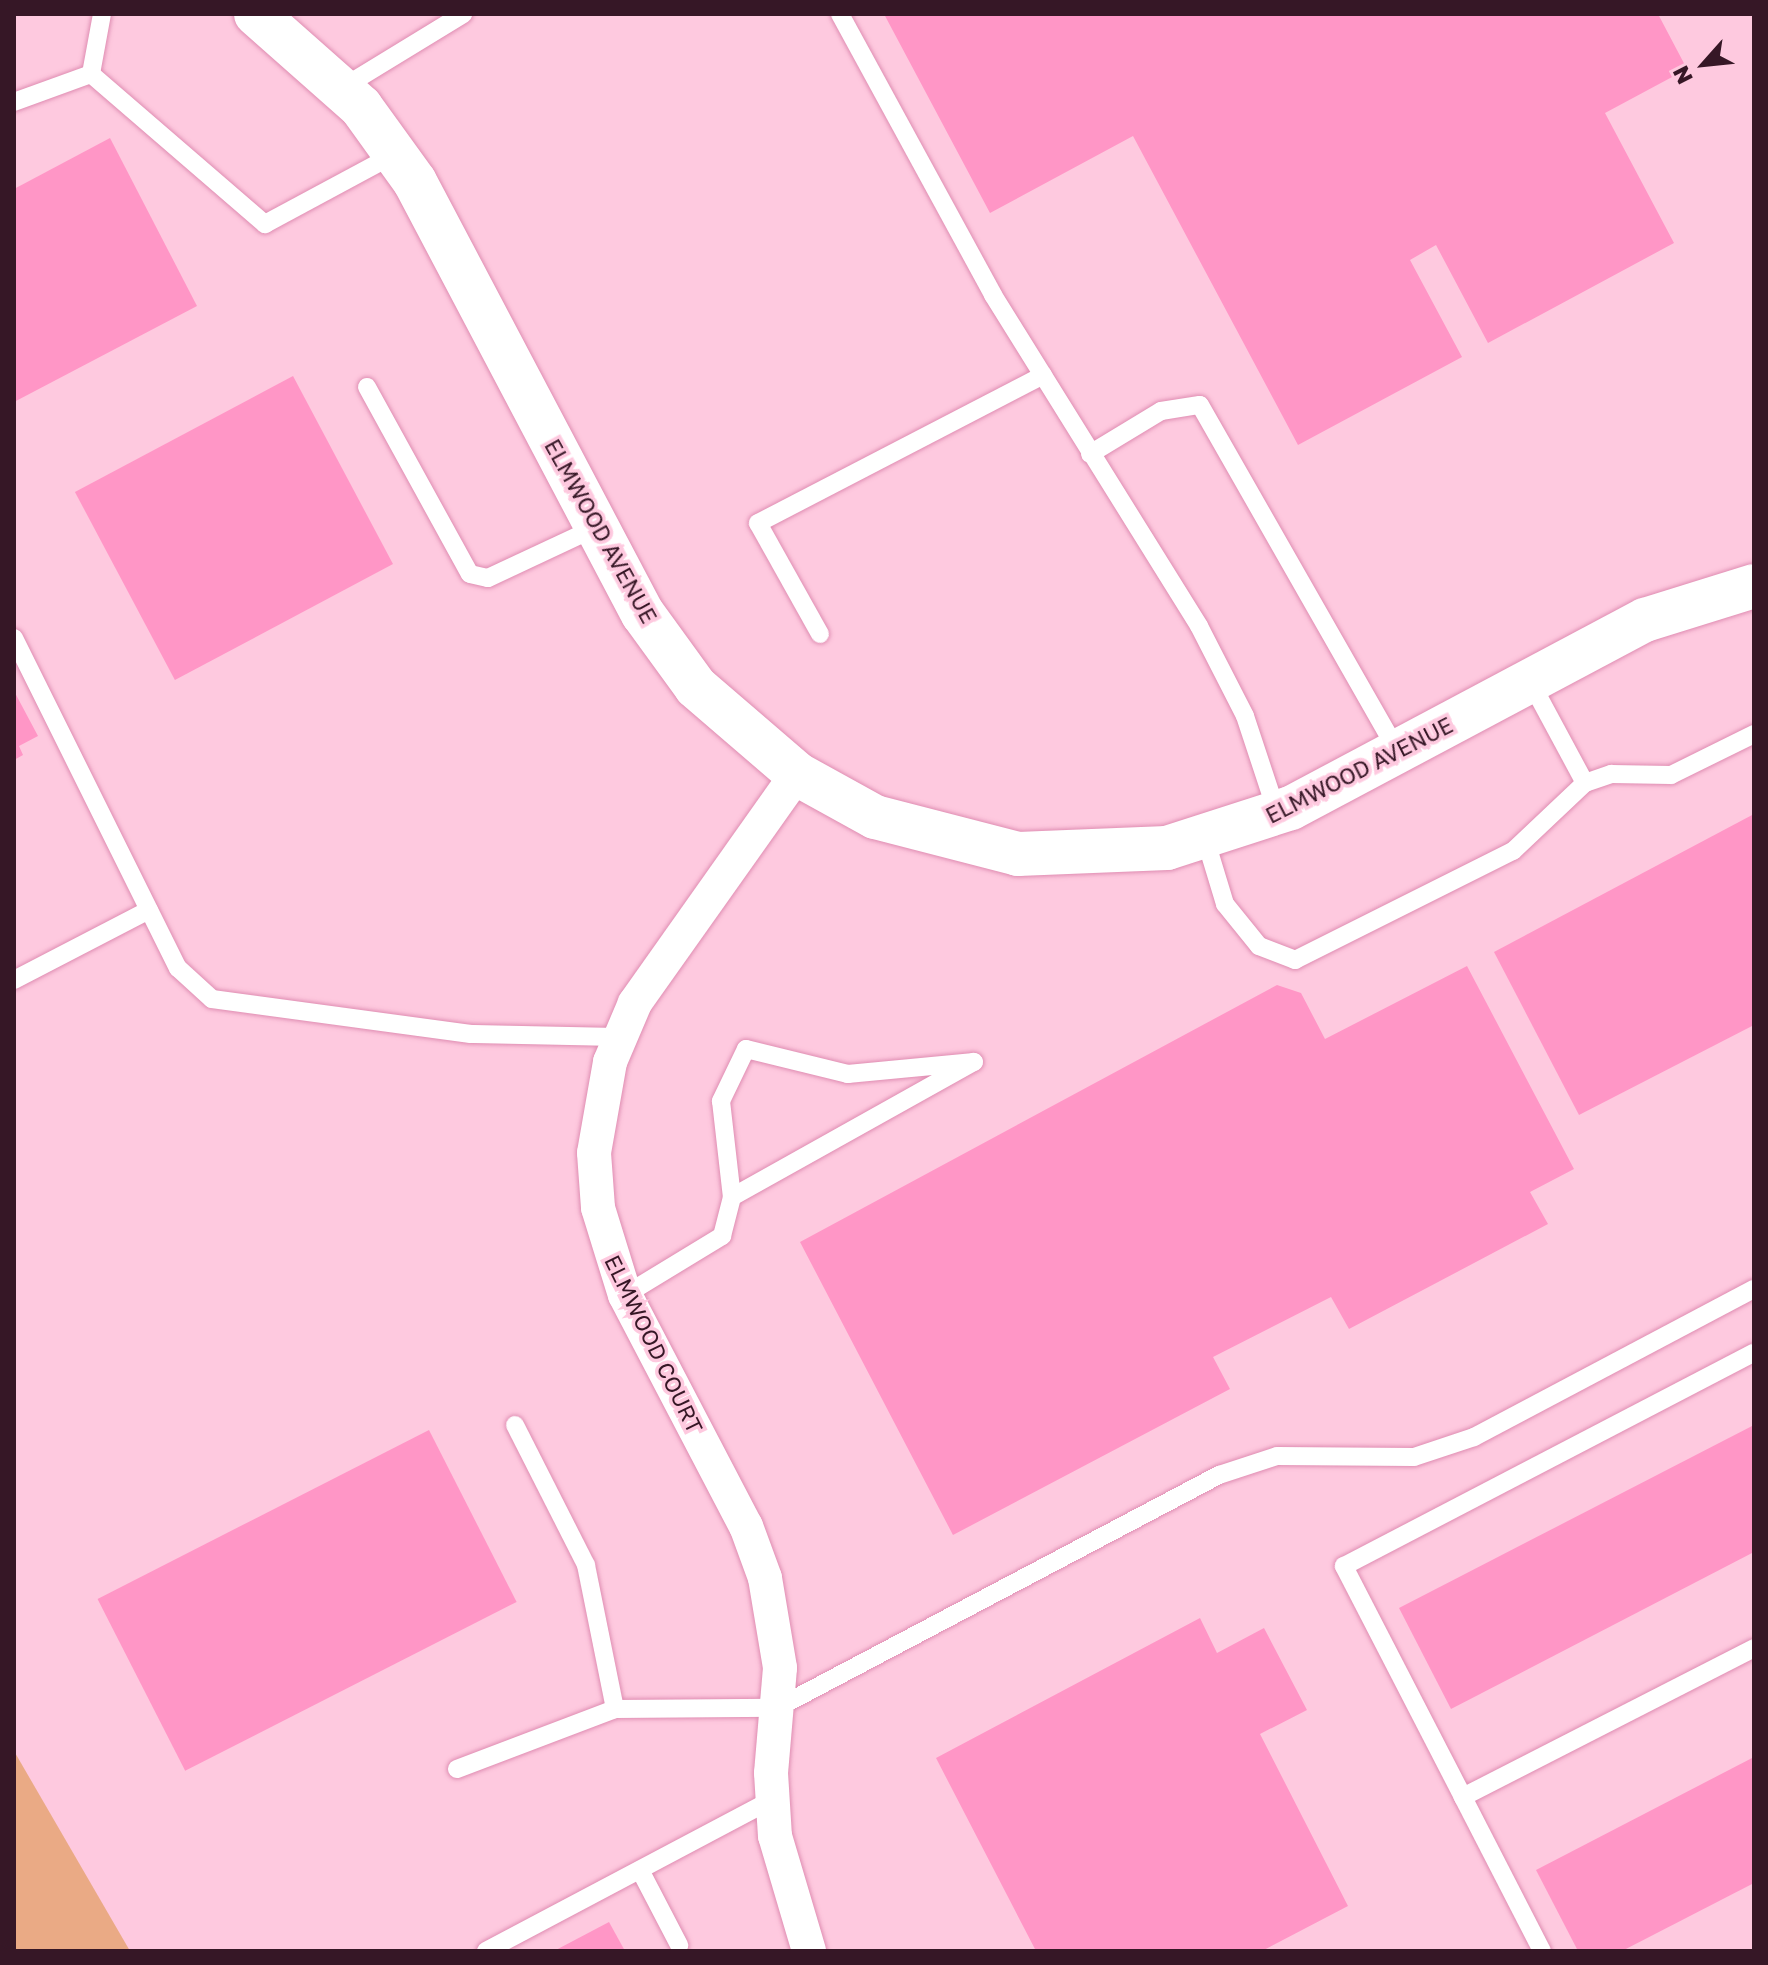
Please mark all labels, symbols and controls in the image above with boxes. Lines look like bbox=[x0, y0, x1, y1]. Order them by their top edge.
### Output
north arrow bbox=[1664, 24, 1744, 104]
text: N bbox=[1666, 62, 1698, 89]
street label: ELMWOOD AVENUE bbox=[539, 434, 663, 628]
street label: ELMWOOD AVENUE bbox=[1261, 711, 1457, 829]
street label: ELMWOOD COURT bbox=[599, 1251, 709, 1437]

